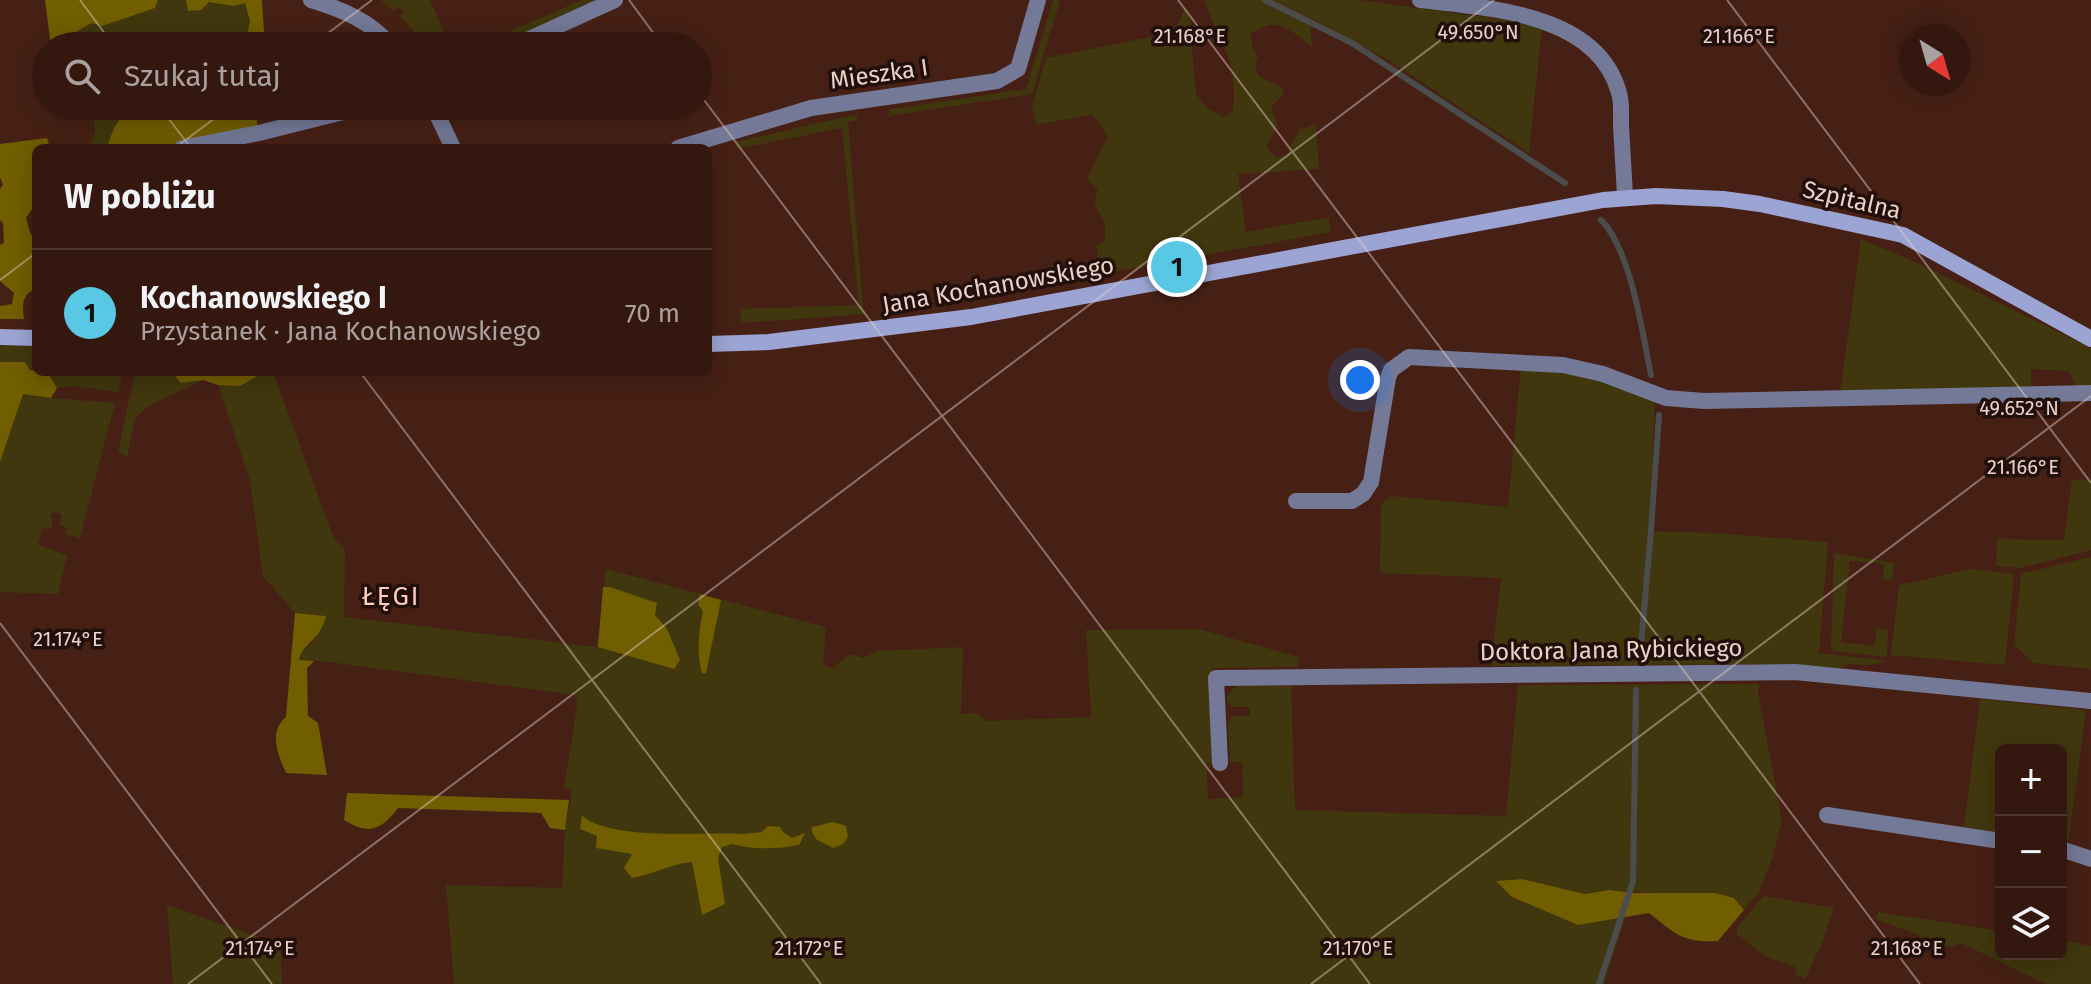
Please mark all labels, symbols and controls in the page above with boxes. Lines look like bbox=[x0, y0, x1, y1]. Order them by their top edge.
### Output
text: 49.650°N bbox=[1437, 20, 1519, 44]
text: 21.168°E bbox=[1154, 24, 1226, 48]
text: 21.166°E bbox=[1703, 24, 1775, 48]
north arrow bbox=[1899, 24, 1971, 96]
search box bbox=[32, 32, 712, 120]
street label: Mieszka I bbox=[828, 53, 930, 95]
icon: search bbox=[60, 54, 104, 98]
text: Szukaj tutaj bbox=[124, 58, 281, 94]
street label: Szpitalna bbox=[1800, 175, 1904, 225]
text: W pobliżu bbox=[64, 176, 216, 217]
pin: 1 bbox=[1151, 237, 1203, 297]
street label: Jana Kochanowskiego bbox=[880, 251, 1116, 319]
text: Kochanowskiego I bbox=[140, 280, 387, 316]
text: 1 bbox=[84, 298, 96, 329]
text: 70 m bbox=[625, 298, 680, 329]
text: Przystanek · Jana Kochanowskiego bbox=[140, 316, 541, 347]
your location bbox=[1340, 360, 1380, 400]
text: 49.652°N bbox=[1979, 396, 2059, 420]
text: 21.166°E bbox=[1987, 455, 2059, 479]
district label: ŁĘGI bbox=[361, 581, 421, 612]
text: 21.174°E bbox=[33, 627, 103, 651]
street label: Doktora Jana Rybickiego bbox=[1479, 634, 1743, 666]
map controls bbox=[1995, 744, 2067, 960]
button: + bbox=[1995, 744, 2067, 816]
button: − bbox=[1995, 816, 2067, 888]
button: layers bbox=[1995, 888, 2067, 960]
text: 21.174°E bbox=[225, 936, 295, 960]
text: 21.172°E bbox=[774, 936, 844, 960]
text: 21.170°E bbox=[1323, 936, 1393, 960]
text: 21.168°E bbox=[1871, 936, 1943, 960]

